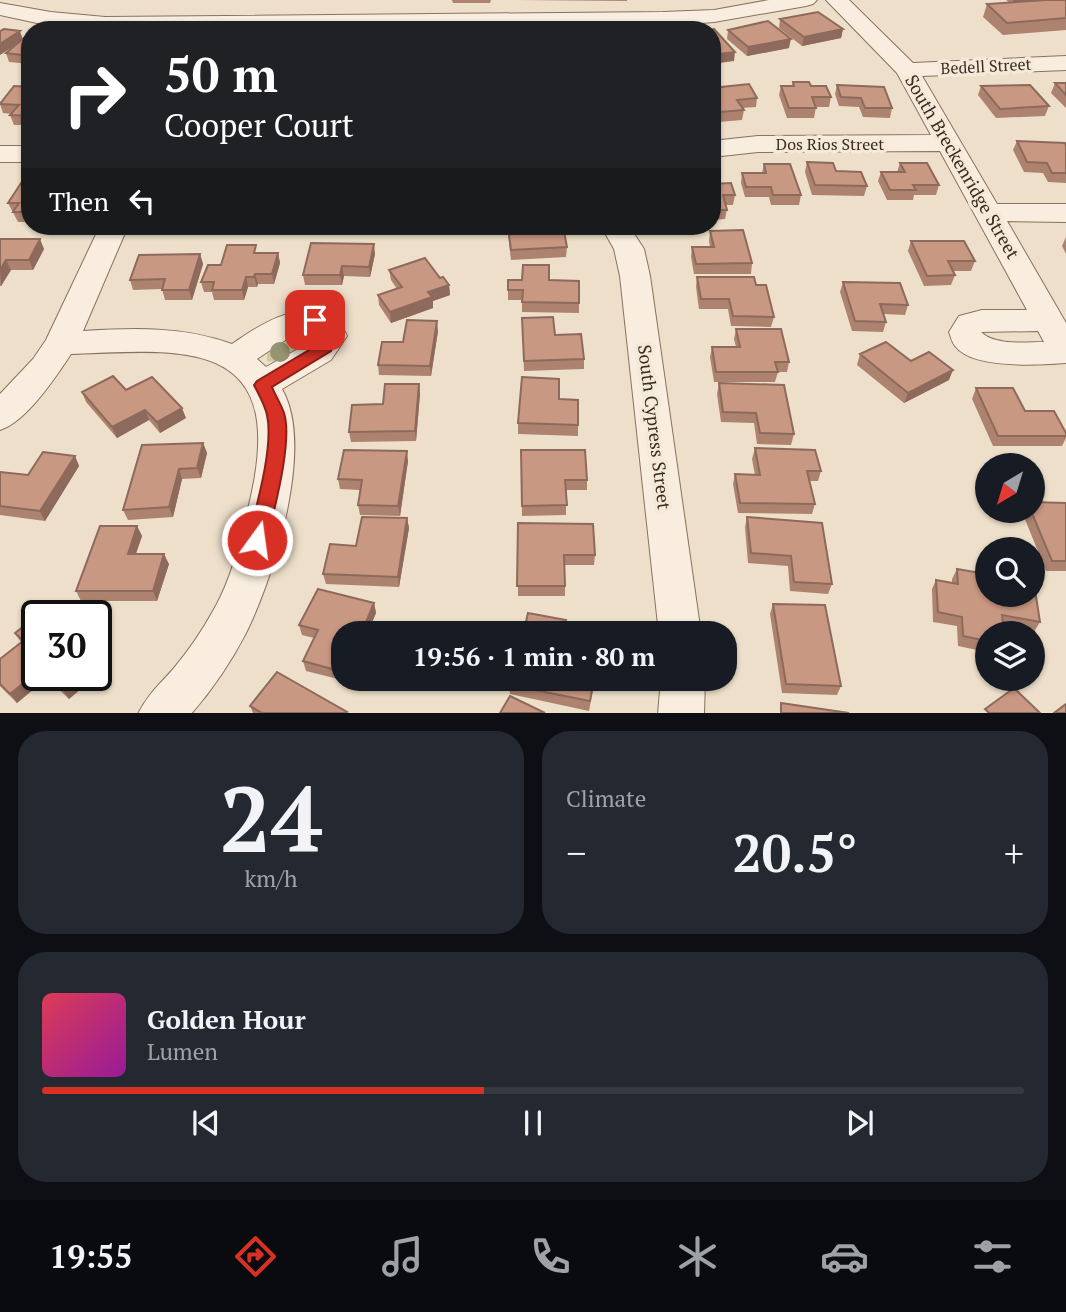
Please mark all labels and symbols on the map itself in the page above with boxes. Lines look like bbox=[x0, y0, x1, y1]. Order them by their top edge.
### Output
street label: Bedell Street bbox=[940, 53, 1032, 79]
street label: South Breckenridge Street bbox=[900, 70, 1026, 263]
street label: Dos Rios Street bbox=[776, 133, 884, 155]
pin bbox=[285, 290, 345, 350]
street label: South Cypress Street bbox=[633, 343, 677, 511]
north arrow bbox=[975, 453, 1045, 523]
position arrow bbox=[220, 503, 294, 577]
speed limit sign: 30 bbox=[21, 600, 112, 691]

